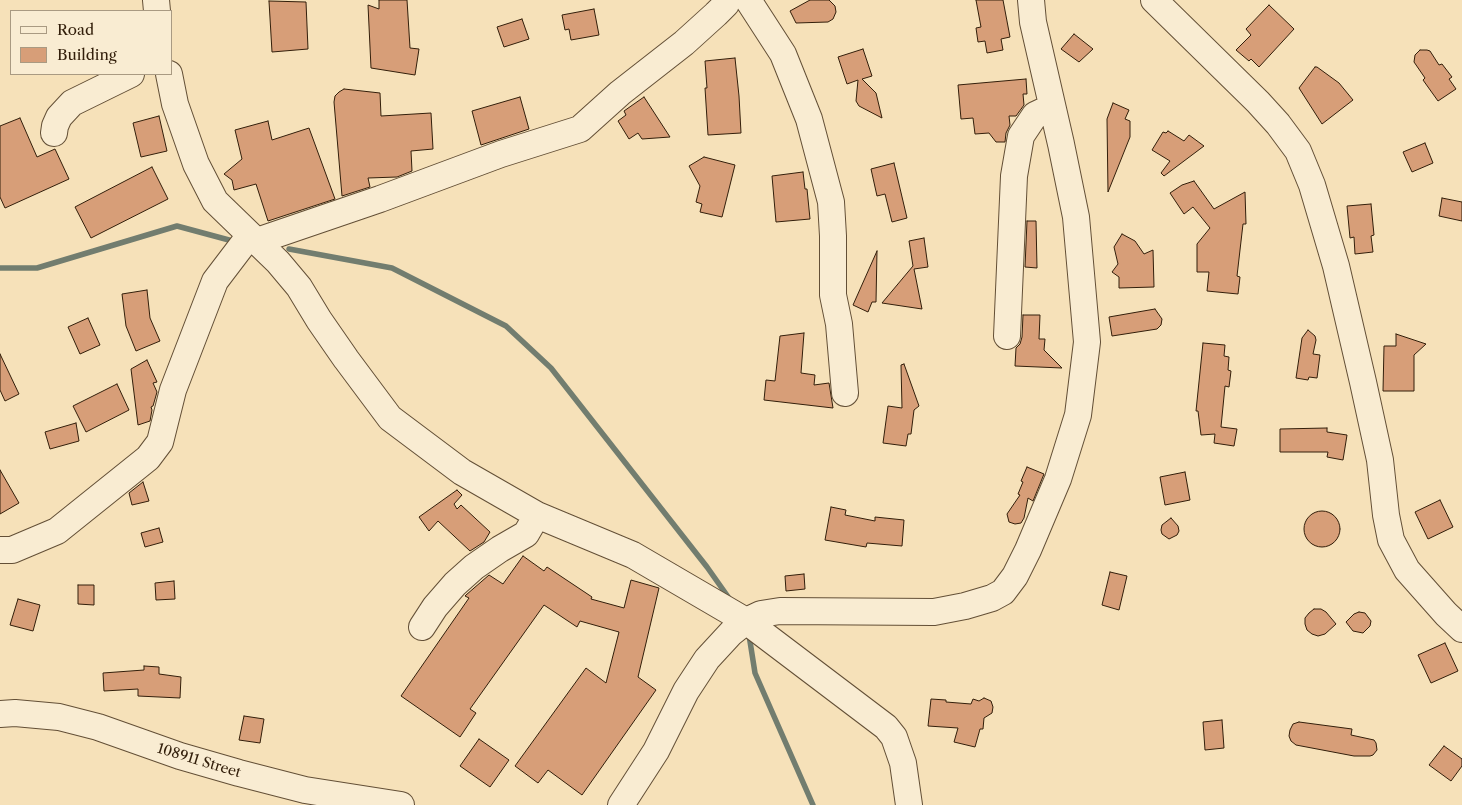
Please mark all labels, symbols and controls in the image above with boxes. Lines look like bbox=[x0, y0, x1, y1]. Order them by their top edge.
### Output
legend bbox=[10, 10, 172, 75]
text: Road bbox=[57, 20, 94, 39]
text: Building bbox=[57, 45, 117, 64]
street label: 108911 Street bbox=[155, 740, 243, 782]

